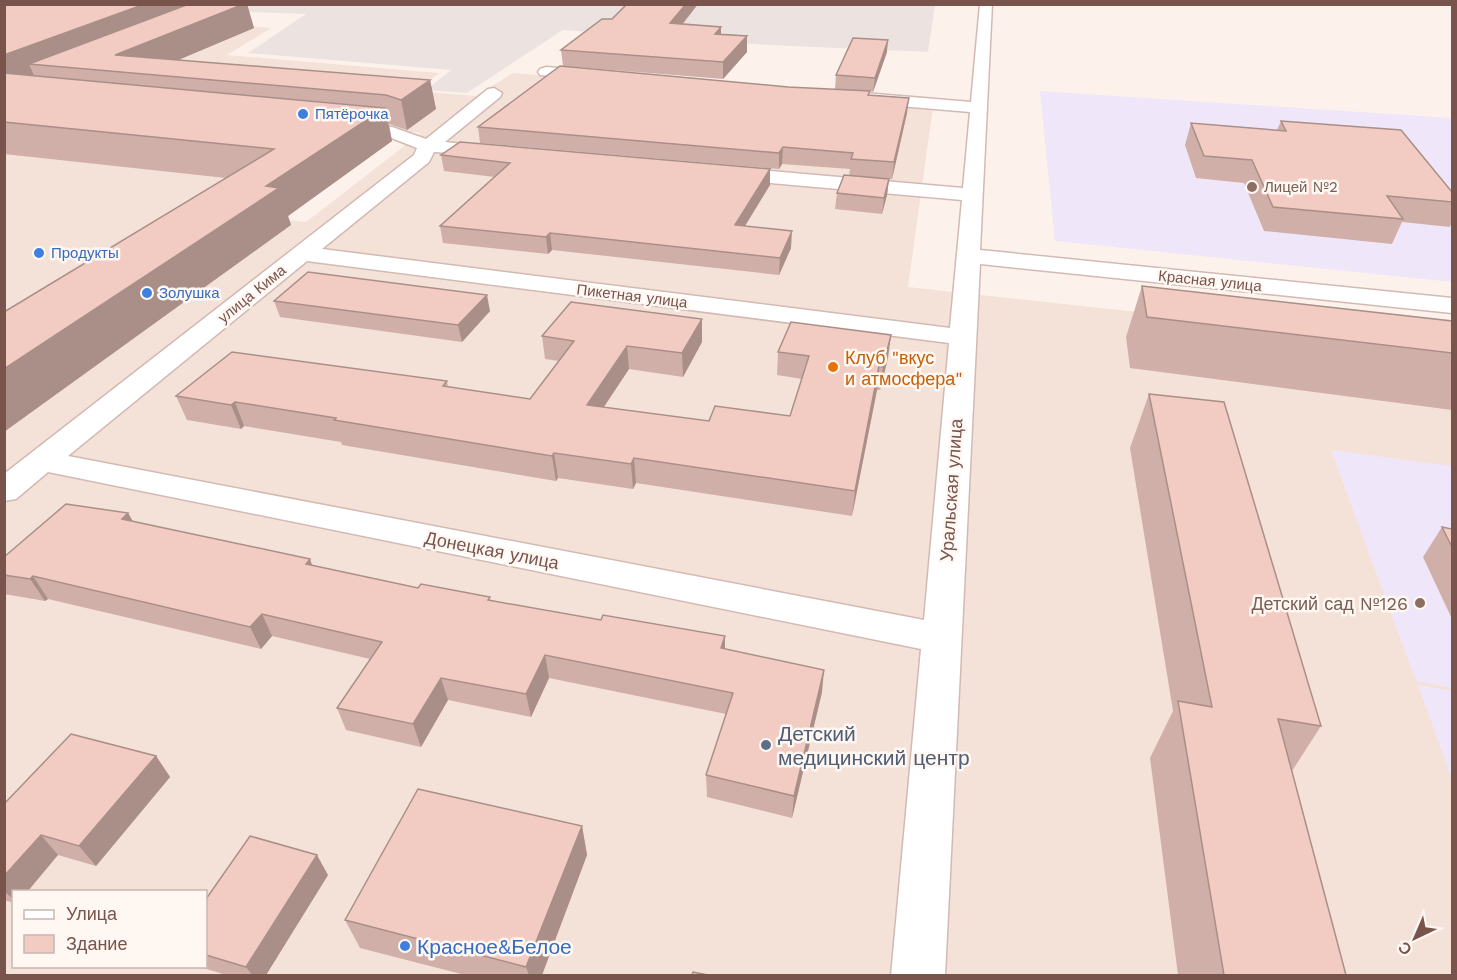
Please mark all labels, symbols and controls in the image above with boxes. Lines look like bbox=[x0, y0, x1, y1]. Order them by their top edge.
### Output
place label: Пятёрочка bbox=[315, 105, 389, 123]
marker: Пятёрочка bbox=[296, 107, 310, 121]
place label: Лицей №2 bbox=[1264, 178, 1338, 196]
marker: Лицей №2 bbox=[1245, 180, 1259, 194]
place label: Продукты bbox=[51, 244, 119, 262]
marker: Продукты bbox=[32, 246, 46, 260]
street label: улица Кима bbox=[214, 261, 290, 327]
street label: Красная улица bbox=[1157, 267, 1263, 295]
street label: Пикетная улица bbox=[575, 280, 689, 312]
place label: Золушка bbox=[159, 284, 220, 302]
marker: Золушка bbox=[140, 286, 154, 300]
place label: Клуб "вкус и атмосфера" bbox=[845, 347, 963, 389]
marker: Клуб "вкус и атмосфера" bbox=[826, 360, 840, 374]
street label: Уральская улица bbox=[936, 417, 967, 562]
street label: Донецкая улица bbox=[423, 527, 562, 573]
place label: Детский сад №126 bbox=[1251, 593, 1408, 614]
marker: Детский сад №126 bbox=[1413, 596, 1427, 610]
place label: Детский медицинский центр bbox=[778, 721, 970, 770]
marker: Детский медицинский центр bbox=[759, 738, 773, 752]
legend bbox=[12, 890, 207, 968]
text: Улица bbox=[66, 903, 118, 924]
north arrow bbox=[1385, 908, 1445, 968]
text: Здание bbox=[66, 933, 127, 954]
place label: Красное&Белое bbox=[417, 934, 572, 959]
text: С bbox=[1394, 937, 1416, 959]
marker: Красное&Белое bbox=[398, 939, 412, 953]

